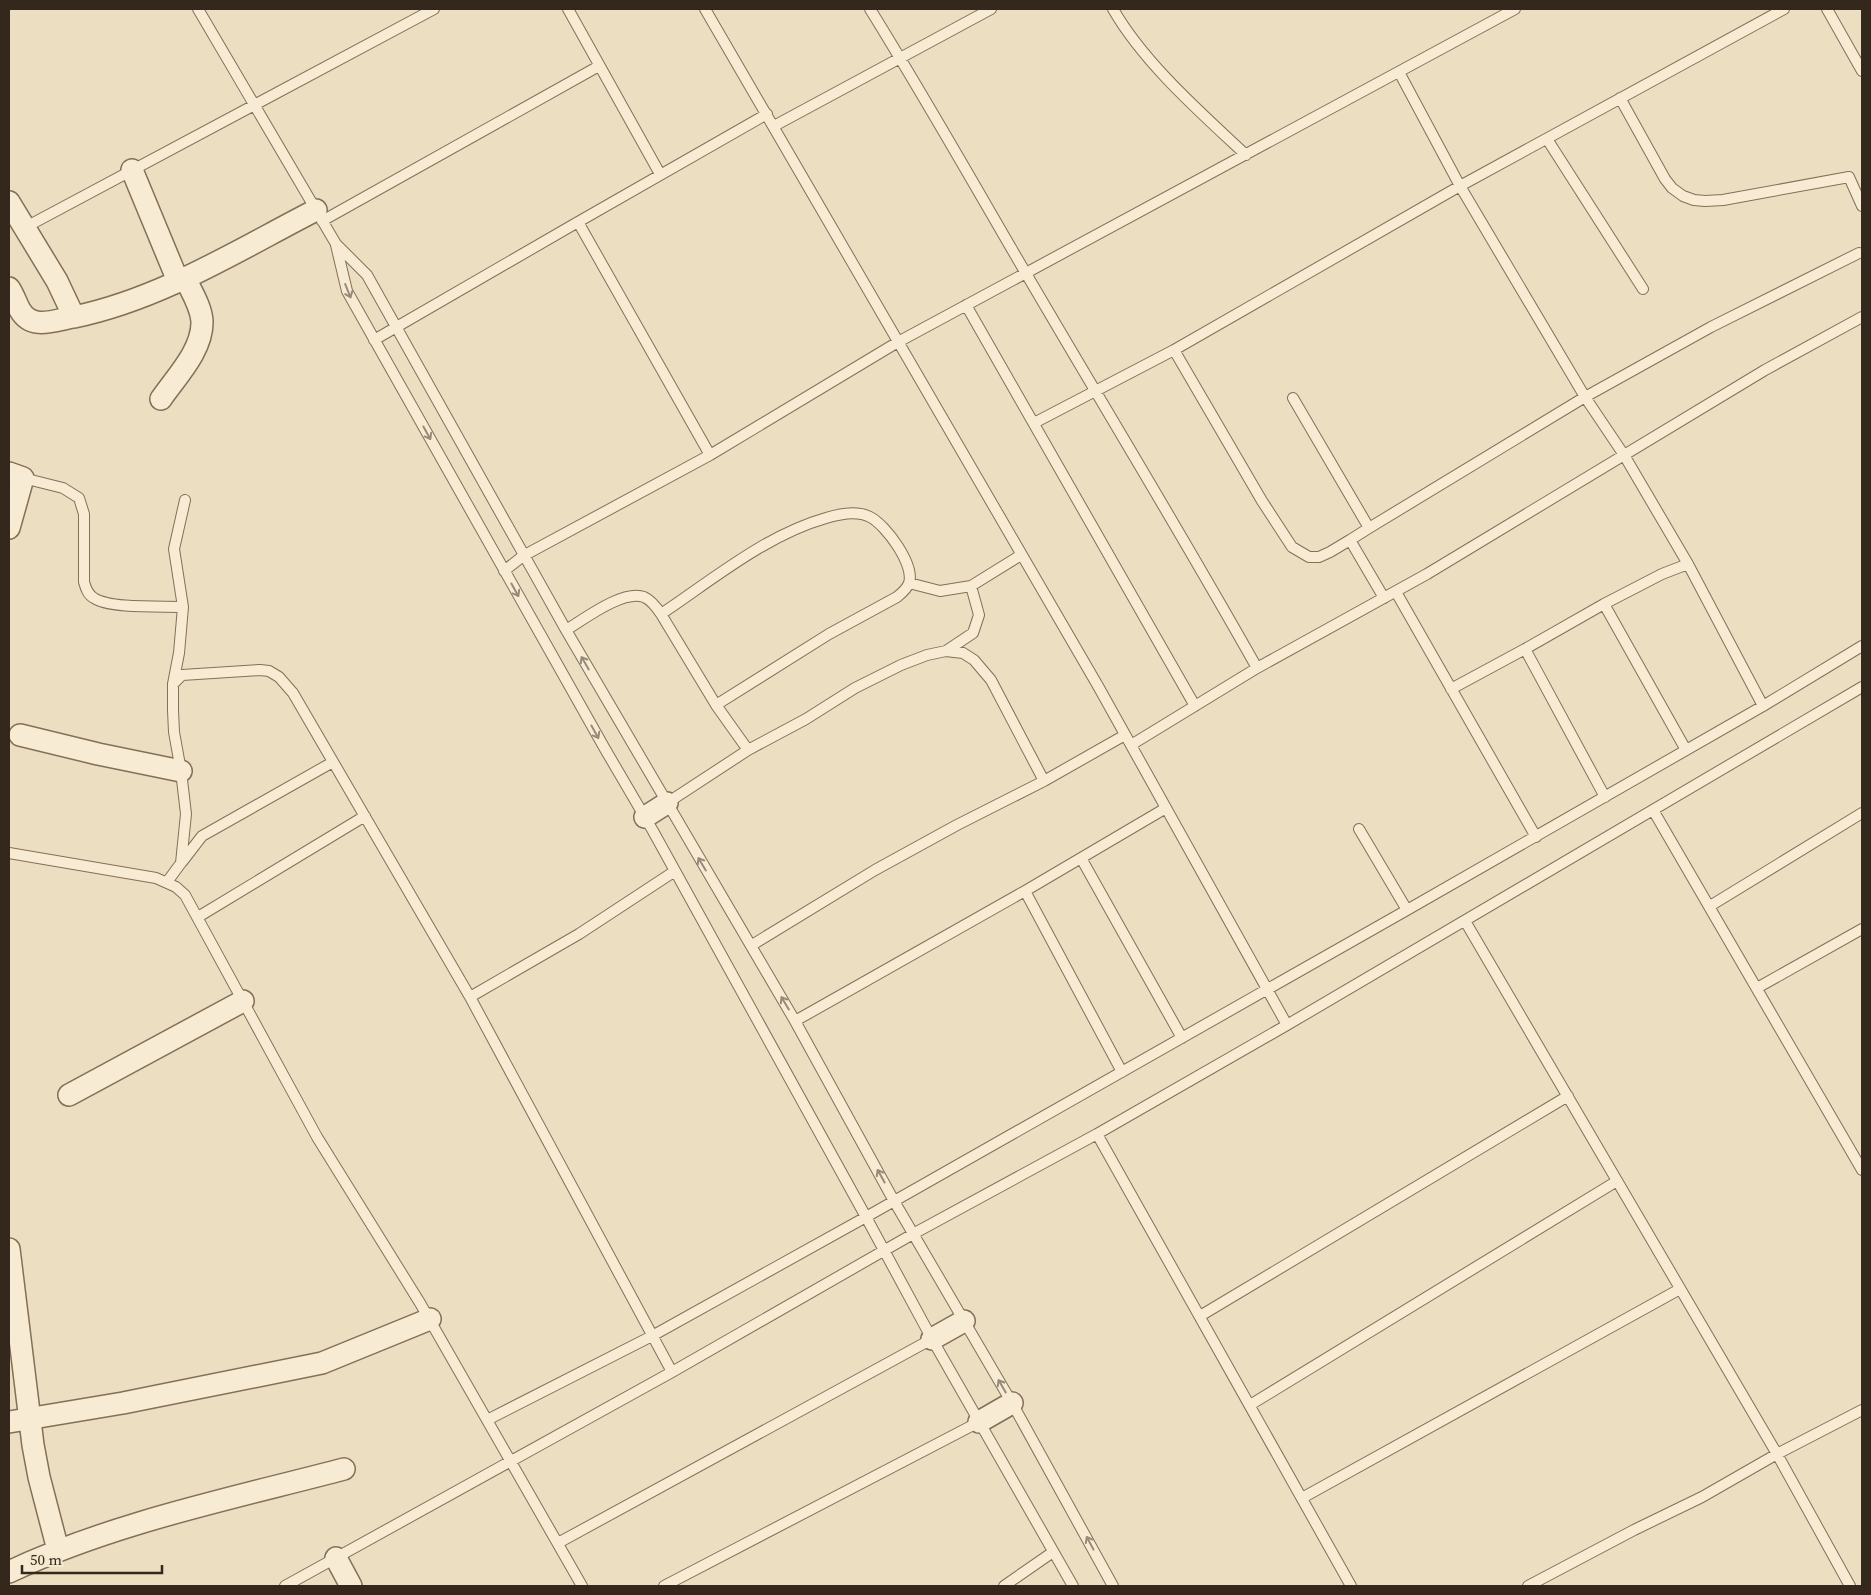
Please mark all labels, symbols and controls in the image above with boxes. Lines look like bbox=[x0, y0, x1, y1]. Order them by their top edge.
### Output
one-way arrow bbox=[344, 283, 354, 298]
one-way arrow bbox=[422, 425, 432, 440]
one-way arrow bbox=[511, 582, 520, 597]
one-way arrow bbox=[579, 657, 589, 671]
one-way arrow bbox=[590, 724, 600, 738]
one-way arrow bbox=[697, 857, 707, 871]
one-way arrow bbox=[780, 997, 790, 1011]
one-way arrow bbox=[876, 1169, 885, 1184]
one-way arrow bbox=[997, 1380, 1007, 1394]
one-way arrow bbox=[1085, 1536, 1095, 1551]
scale bar bbox=[22, 1542, 162, 1574]
text: 50 m bbox=[30, 1549, 62, 1570]

